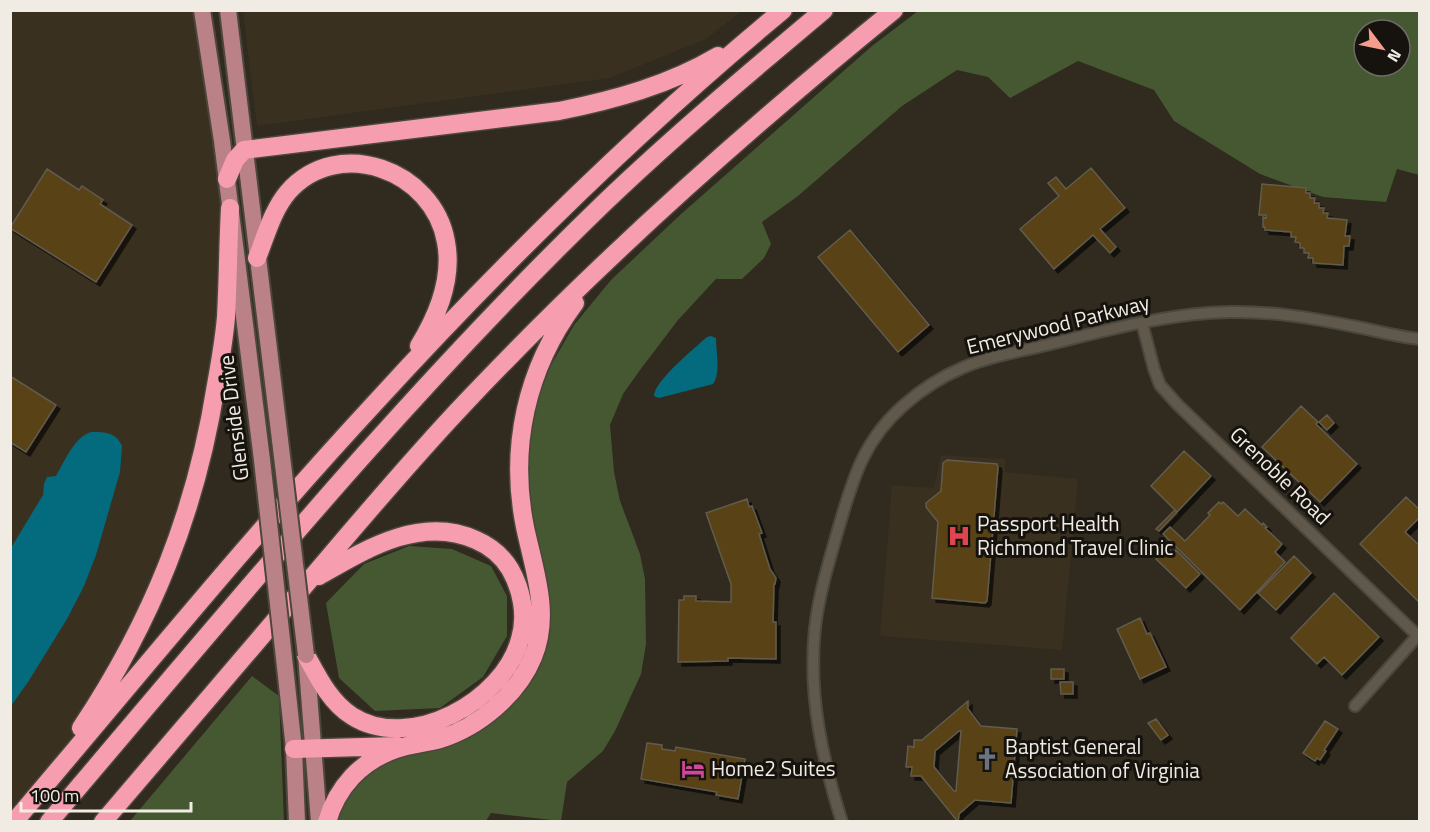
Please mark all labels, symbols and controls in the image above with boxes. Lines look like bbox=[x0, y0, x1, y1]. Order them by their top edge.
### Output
north arrow bbox=[1352, 18, 1412, 78]
text: N bbox=[1382, 45, 1408, 67]
street label: Emerywood Parkway bbox=[963, 286, 1153, 362]
street label: Glenside Drive bbox=[209, 353, 257, 483]
street label: Grenoble Road bbox=[1223, 419, 1338, 532]
place label: Passport Health Richmond Travel Clinic bbox=[977, 507, 1173, 563]
hospital icon: Passport Health Richmond Travel Clinic bbox=[946, 523, 972, 549]
place label: Baptist General Association of Virginia bbox=[1005, 730, 1200, 786]
church icon: Baptist General Association of Virginia bbox=[974, 746, 1000, 772]
place label: Home2 Suites bbox=[711, 752, 836, 784]
hotel icon: Home2 Suites bbox=[680, 756, 706, 782]
scale bar bbox=[21, 775, 190, 813]
text: 100 m bbox=[30, 782, 79, 809]

